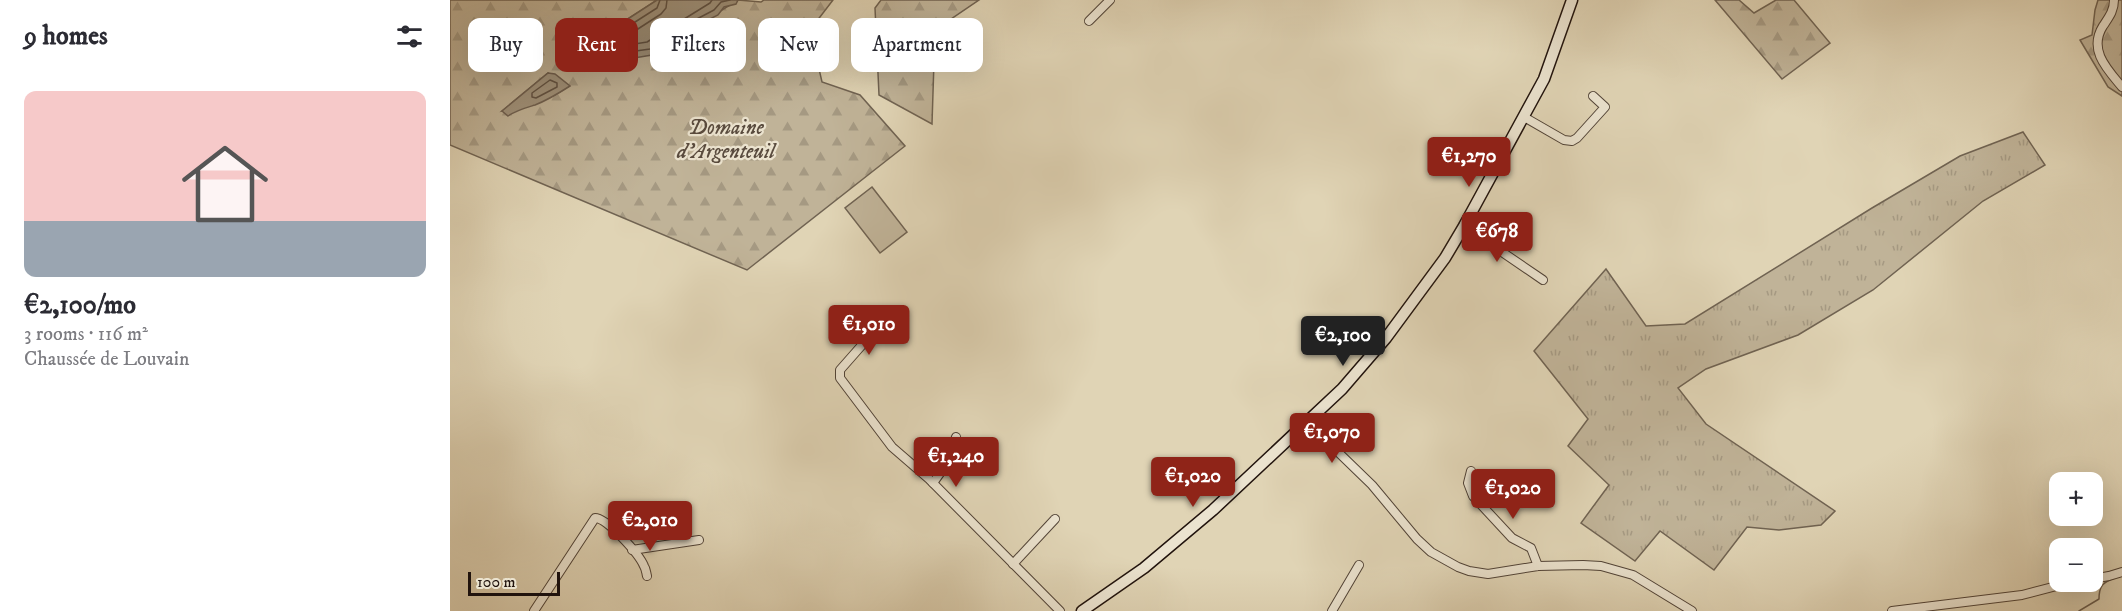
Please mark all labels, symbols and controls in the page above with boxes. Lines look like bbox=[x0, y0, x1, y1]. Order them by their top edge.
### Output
chip: Buy bbox=[468, 18, 543, 72]
chip: Rent bbox=[555, 18, 638, 72]
chip: Filters bbox=[650, 18, 746, 72]
chip: New bbox=[758, 18, 839, 72]
chip: Apartment bbox=[851, 18, 983, 72]
text: 9 homes bbox=[24, 20, 108, 53]
icon: filters bbox=[393, 20, 426, 53]
park label: Domaine d'Argenteuil bbox=[676, 115, 778, 165]
icon: home bbox=[171, 130, 279, 238]
pin: €1,270 bbox=[1420, 137, 1518, 188]
text: €1,270 bbox=[1441, 144, 1497, 169]
pin: €678 bbox=[1461, 212, 1533, 263]
text: €678 bbox=[1476, 219, 1518, 244]
text: €2,100/mo bbox=[24, 289, 136, 322]
pin: €1,010 bbox=[820, 305, 918, 356]
text: €1,010 bbox=[842, 312, 896, 337]
pin: €2,100 bbox=[1294, 316, 1392, 367]
text: 3 rooms · 116 m² bbox=[24, 322, 148, 347]
text: €2,100 bbox=[1315, 323, 1371, 348]
text: Chaussée de Louvain bbox=[24, 347, 189, 372]
pin: €1,070 bbox=[1283, 413, 1381, 464]
text: €1,070 bbox=[1304, 420, 1360, 445]
pin: €1,240 bbox=[907, 437, 1005, 488]
text: €1,240 bbox=[928, 444, 984, 469]
pin: €1,020 bbox=[1144, 457, 1242, 508]
text: €1,020 bbox=[1165, 464, 1221, 489]
pin: €1,020 bbox=[1464, 469, 1562, 520]
map controls bbox=[2049, 472, 2103, 592]
button: + bbox=[2049, 472, 2103, 526]
text: €1,020 bbox=[1485, 476, 1541, 501]
pin: €2,010 bbox=[601, 501, 699, 552]
text: €2,010 bbox=[622, 508, 678, 533]
button: − bbox=[2049, 538, 2103, 592]
scale bar bbox=[468, 569, 560, 596]
text: 100 m bbox=[477, 572, 516, 592]

